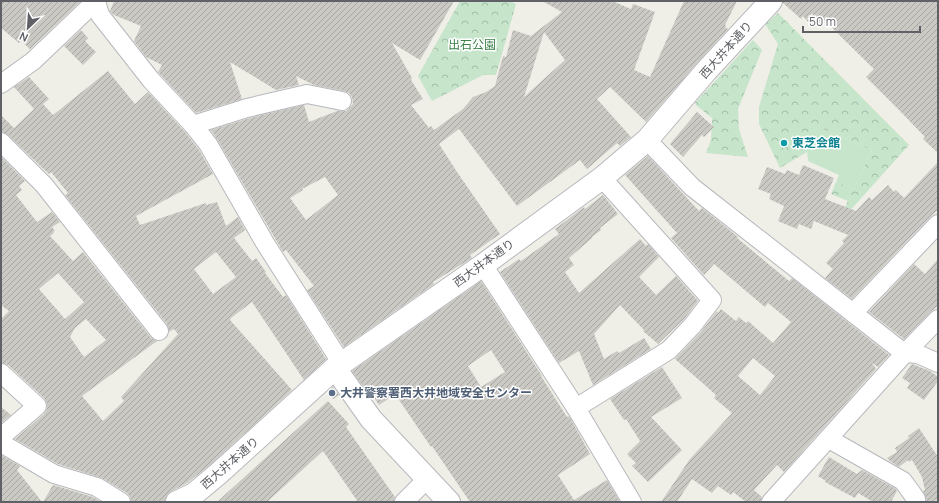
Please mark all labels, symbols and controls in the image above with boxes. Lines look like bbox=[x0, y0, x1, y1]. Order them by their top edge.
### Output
north arrow bbox=[8, 8, 48, 48]
scale bar bbox=[803, 8, 920, 34]
text: 50 m bbox=[809, 13, 836, 30]
street label: 西大井本通り bbox=[695, 17, 756, 82]
text: N bbox=[17, 29, 30, 46]
park label: 出石公園 bbox=[448, 36, 496, 53]
place label: 東芝会館 bbox=[792, 134, 840, 151]
marker: 東芝会館 bbox=[779, 138, 789, 148]
street label: 西大井本通り bbox=[450, 235, 518, 291]
place label: 大井警察署西大井地域安全センター bbox=[340, 384, 532, 401]
marker: 大井警察署西大井地域安全センター bbox=[327, 388, 337, 398]
street label: 西大井本通り bbox=[197, 433, 262, 493]

